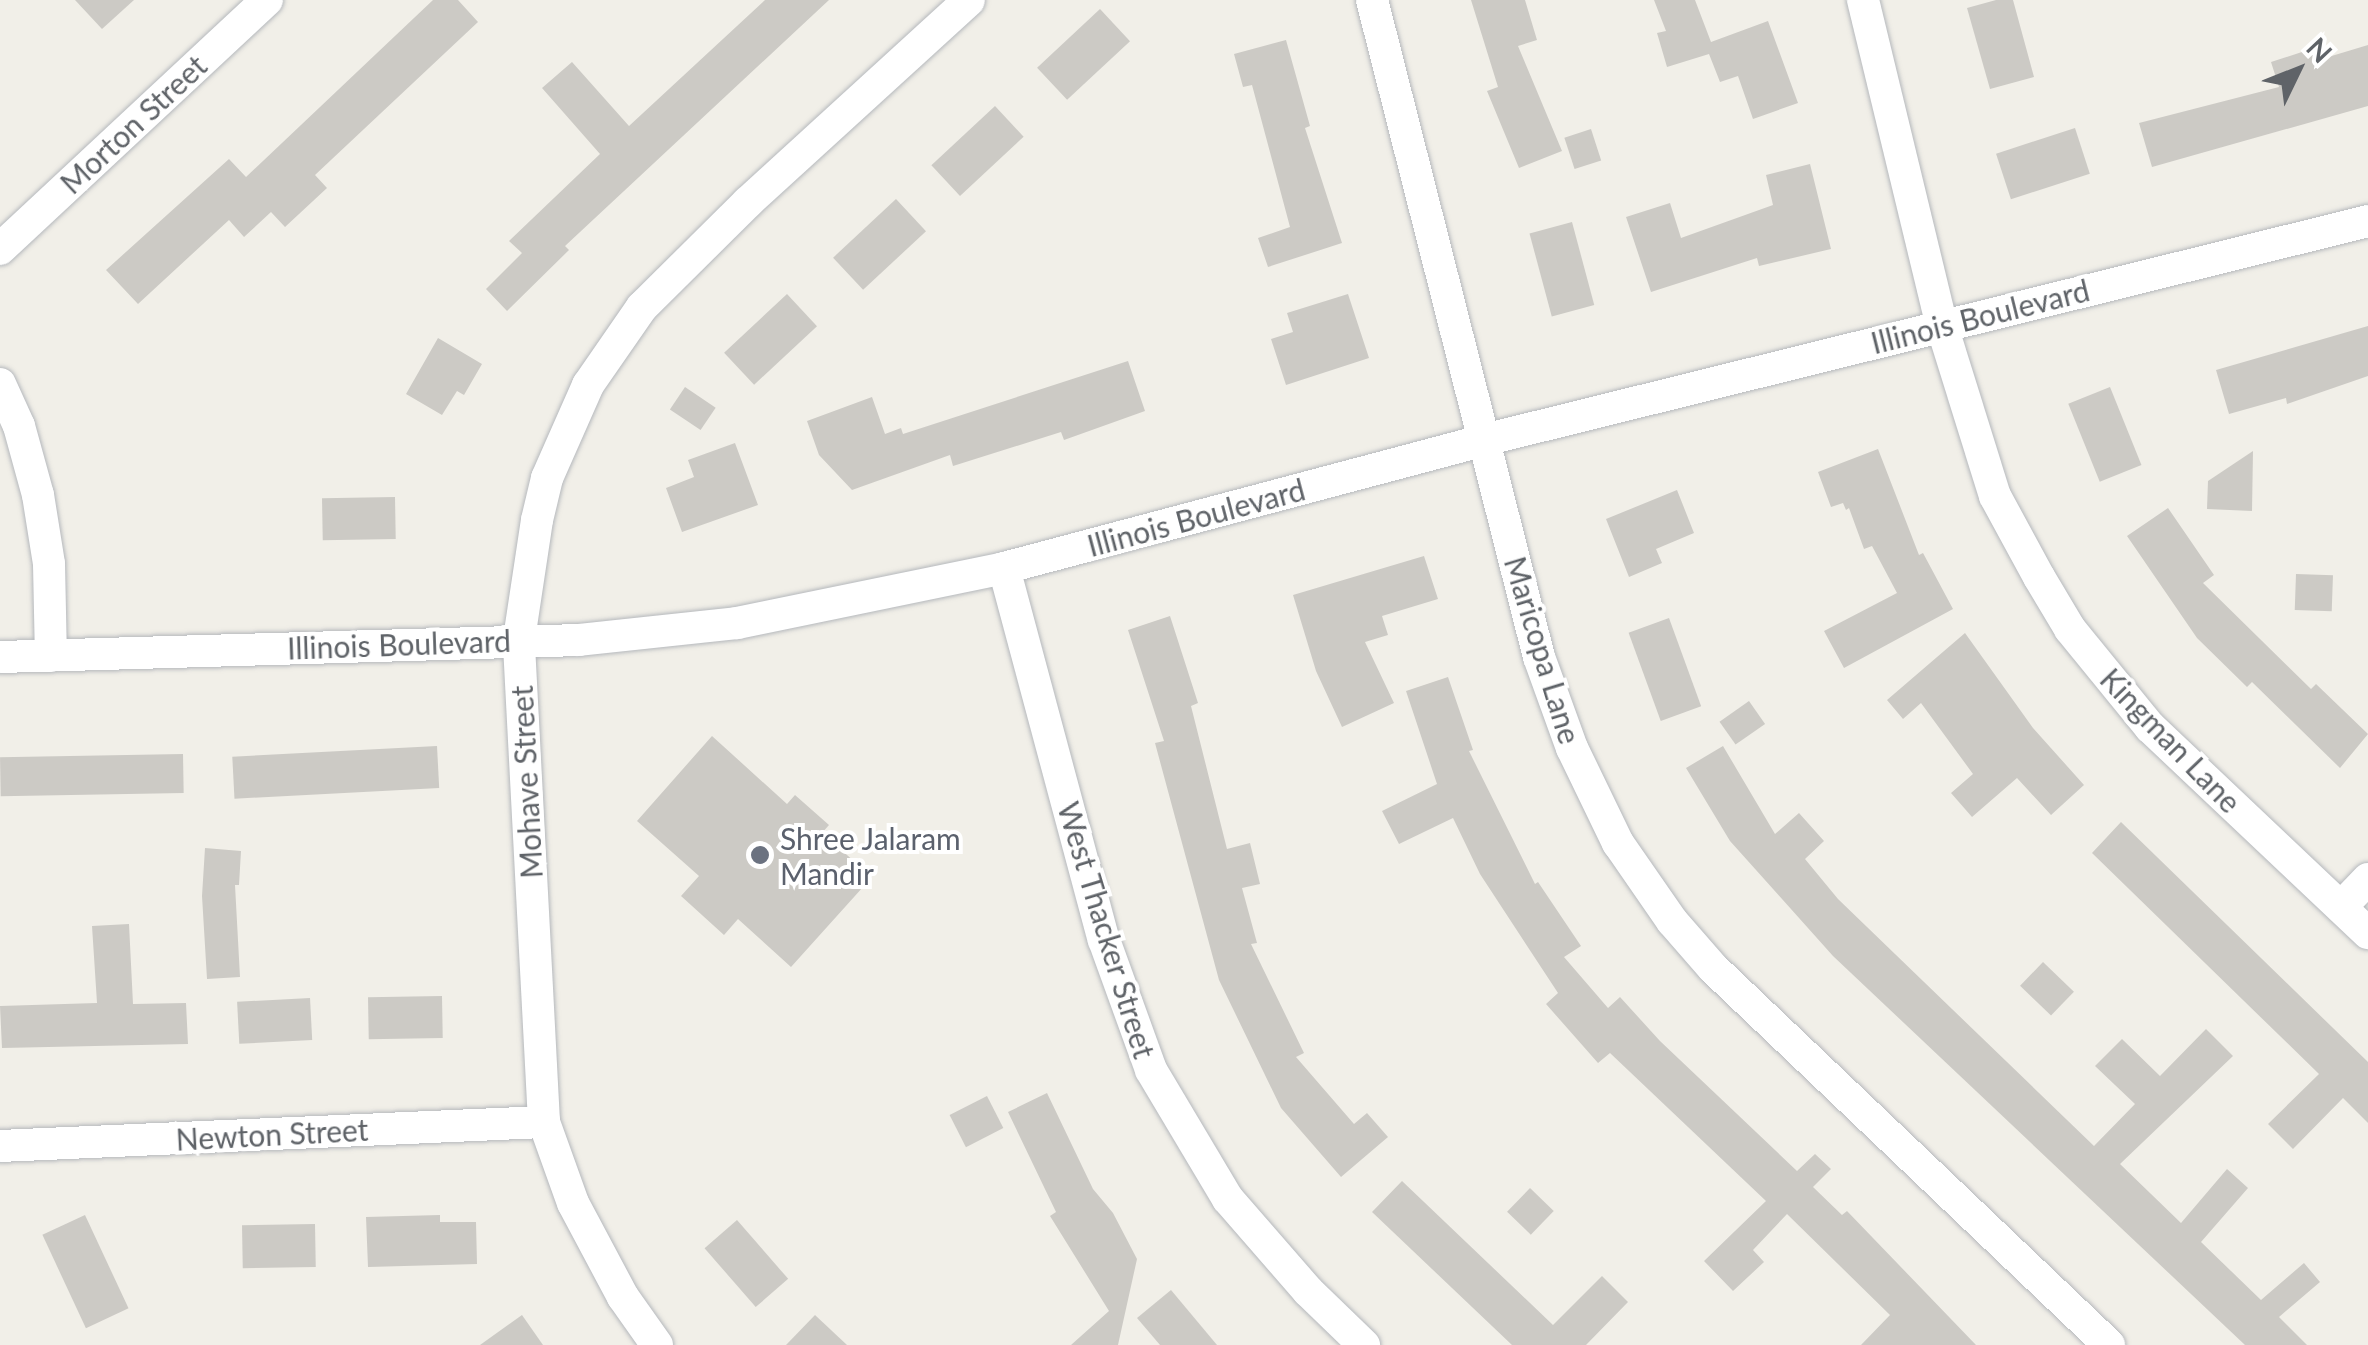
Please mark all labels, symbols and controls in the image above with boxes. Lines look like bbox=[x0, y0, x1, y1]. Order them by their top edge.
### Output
north arrow bbox=[2248, 20, 2348, 120]
text: N bbox=[2300, 30, 2340, 69]
street label: Morton Street bbox=[53, 47, 213, 201]
street label: Illinois Boulevard bbox=[1867, 271, 2093, 361]
street label: Illinois Boulevard bbox=[1083, 471, 1309, 563]
street label: Maricopa Lane bbox=[1497, 552, 1589, 748]
street label: Illinois Boulevard bbox=[287, 622, 511, 666]
street label: Kingman Lane bbox=[2093, 660, 2249, 820]
street label: Mohave Street bbox=[503, 685, 549, 879]
street label: West Thacker Street bbox=[1051, 797, 1163, 1063]
place label: Shree Jalaram Mandir bbox=[780, 820, 962, 890]
marker: Shree Jalaram Mandir bbox=[749, 844, 771, 866]
street label: Newton Street bbox=[175, 1111, 369, 1157]

